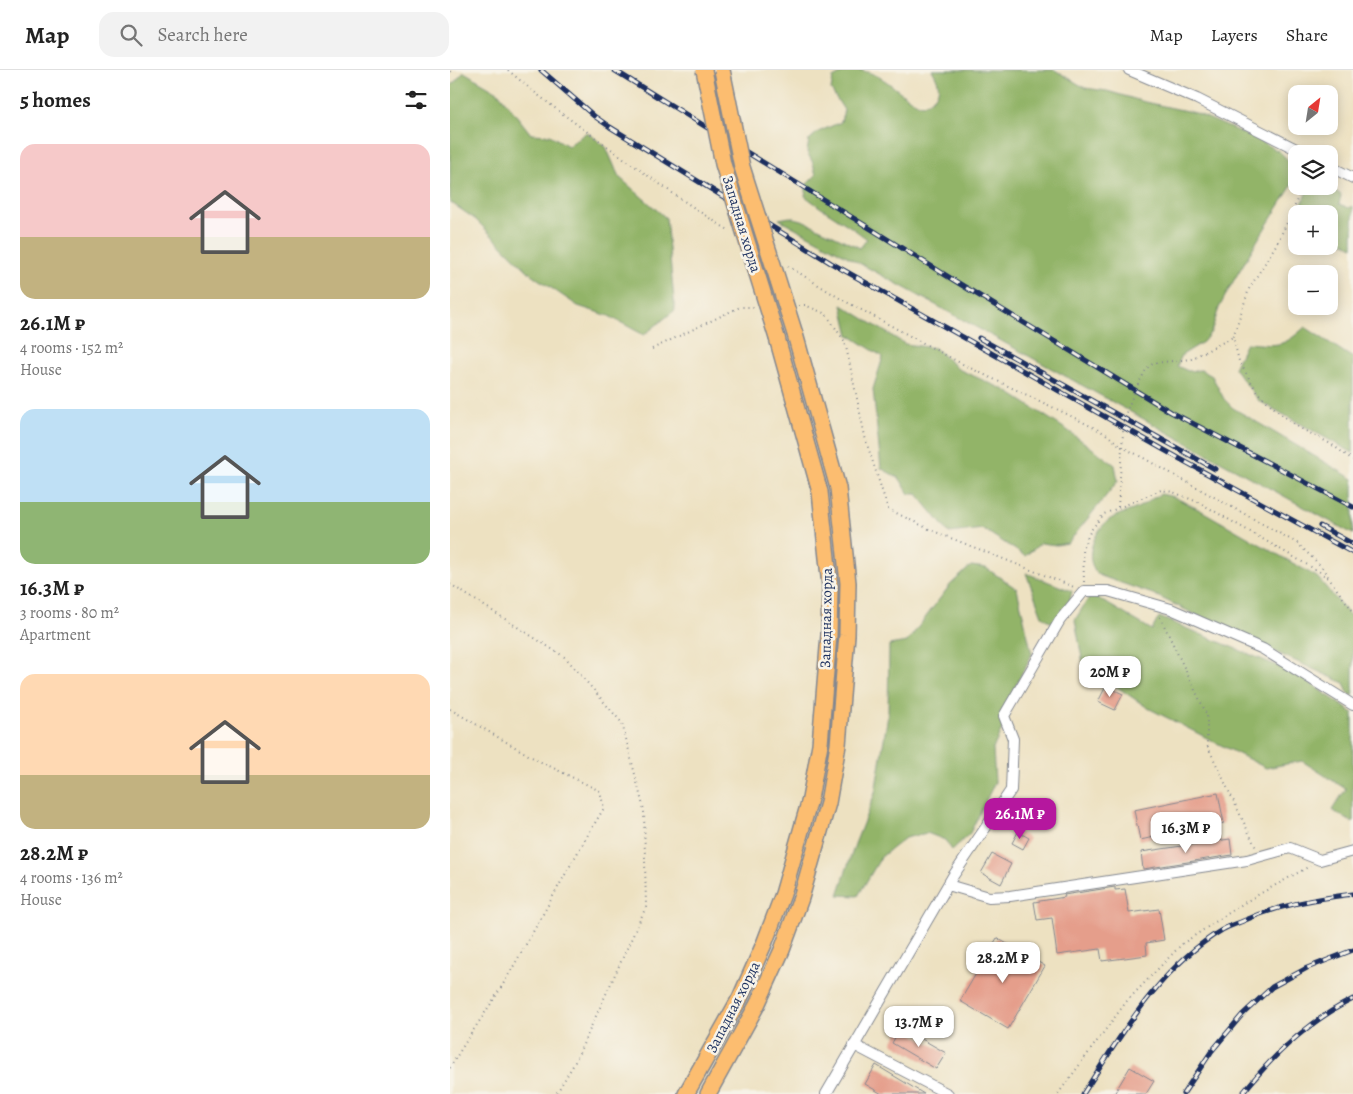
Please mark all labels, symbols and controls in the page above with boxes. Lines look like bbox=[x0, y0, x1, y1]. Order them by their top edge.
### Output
search box bbox=[99, 12, 449, 57]
text: Map bbox=[25, 19, 69, 51]
icon: search bbox=[117, 21, 145, 49]
text: Search here bbox=[157, 22, 248, 48]
text: Map bbox=[1150, 23, 1183, 47]
text: Layers bbox=[1211, 23, 1258, 47]
text: Share bbox=[1286, 23, 1328, 47]
north arrow bbox=[1288, 85, 1338, 135]
map controls bbox=[1288, 85, 1338, 315]
text: 5 homes bbox=[20, 86, 91, 114]
icon: filters bbox=[402, 86, 430, 114]
button: layers bbox=[1288, 145, 1338, 195]
street label: Западная хорда bbox=[718, 173, 766, 275]
icon: home bbox=[180, 177, 270, 267]
button: + bbox=[1288, 205, 1338, 255]
button: − bbox=[1288, 265, 1338, 315]
text: 26.1M ₽ bbox=[20, 309, 85, 337]
text: 4 rooms · 152 m² bbox=[20, 337, 123, 359]
text: House bbox=[20, 359, 62, 381]
icon: home bbox=[180, 442, 270, 532]
street label: Западная хорда bbox=[815, 568, 837, 668]
text: 16.3M ₽ bbox=[20, 574, 84, 602]
text: 3 rooms · 80 m² bbox=[20, 602, 119, 624]
text: Apartment bbox=[20, 624, 91, 646]
pin: 20M ₽ bbox=[1075, 656, 1145, 698]
text: 20M ₽ bbox=[1090, 661, 1130, 683]
icon: home bbox=[180, 707, 270, 797]
pin: 26.1M ₽ bbox=[974, 798, 1066, 840]
text: 26.1M ₽ bbox=[995, 803, 1045, 825]
pin: 16.3M ₽ bbox=[1140, 812, 1232, 854]
text: 16.3M ₽ bbox=[1162, 817, 1210, 839]
text: 28.2M ₽ bbox=[20, 839, 88, 867]
text: 4 rooms · 136 m² bbox=[20, 867, 123, 889]
text: House bbox=[20, 889, 62, 911]
pin: 28.2M ₽ bbox=[957, 942, 1049, 984]
text: 28.2M ₽ bbox=[977, 947, 1029, 969]
street label: Западная хорда bbox=[701, 958, 765, 1056]
pin: 13.7M ₽ bbox=[873, 1006, 965, 1048]
text: 13.7M ₽ bbox=[895, 1011, 943, 1033]

